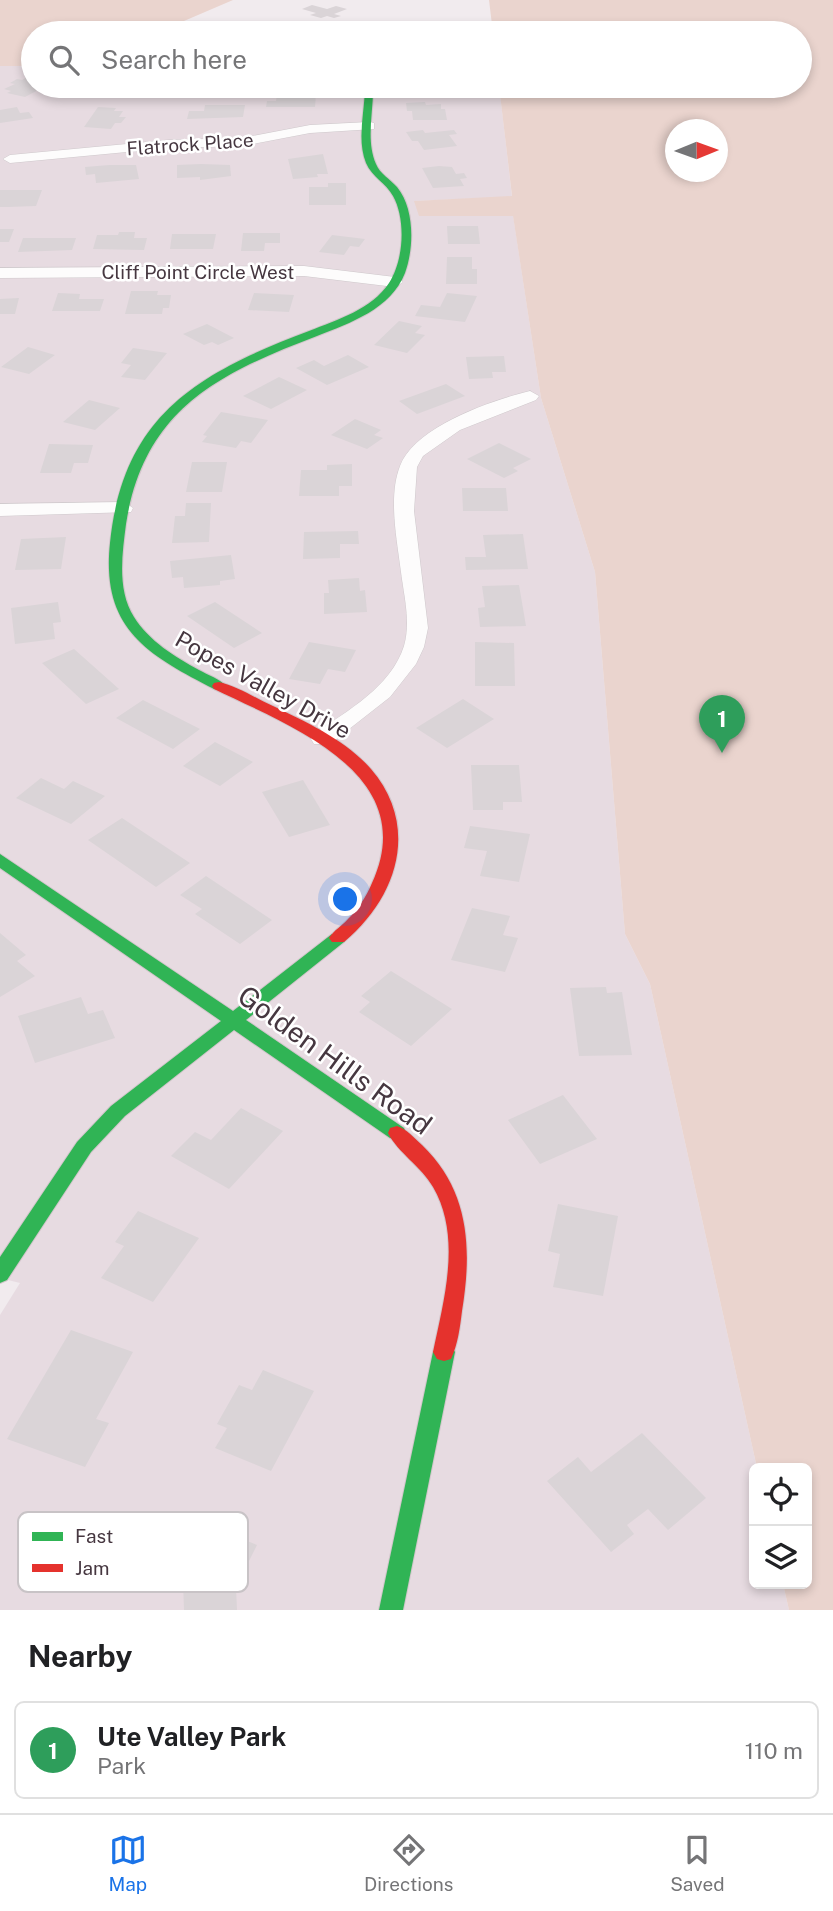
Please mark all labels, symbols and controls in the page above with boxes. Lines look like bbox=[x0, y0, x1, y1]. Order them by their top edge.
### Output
search box bbox=[21, 21, 812, 98]
icon: search bbox=[45, 41, 83, 79]
text: Search here bbox=[101, 44, 247, 75]
north arrow bbox=[665, 119, 728, 182]
street label: Flatrock Place bbox=[126, 129, 254, 159]
street label: Cliff Point Circle West bbox=[102, 261, 294, 283]
street label: Popes Valley Drive bbox=[171, 625, 356, 744]
pin: 1 bbox=[699, 695, 745, 753]
your location bbox=[328, 882, 362, 916]
street label: Golden Hills Road bbox=[232, 978, 439, 1141]
map controls bbox=[749, 1463, 812, 1589]
button: locate bbox=[749, 1463, 812, 1526]
legend bbox=[18, 1512, 248, 1592]
text: Fast bbox=[75, 1525, 113, 1547]
button: layers bbox=[749, 1526, 812, 1589]
text: Jam bbox=[75, 1557, 109, 1579]
text: Nearby bbox=[28, 1638, 132, 1674]
text: Ute Valley Park bbox=[97, 1721, 286, 1752]
text: 1 bbox=[48, 1737, 58, 1764]
text: 110 m bbox=[745, 1737, 803, 1764]
text: Park bbox=[97, 1752, 146, 1779]
tab: Map bbox=[108, 1831, 147, 1895]
tab: Directions bbox=[364, 1831, 453, 1895]
tab: Saved bbox=[670, 1831, 725, 1895]

